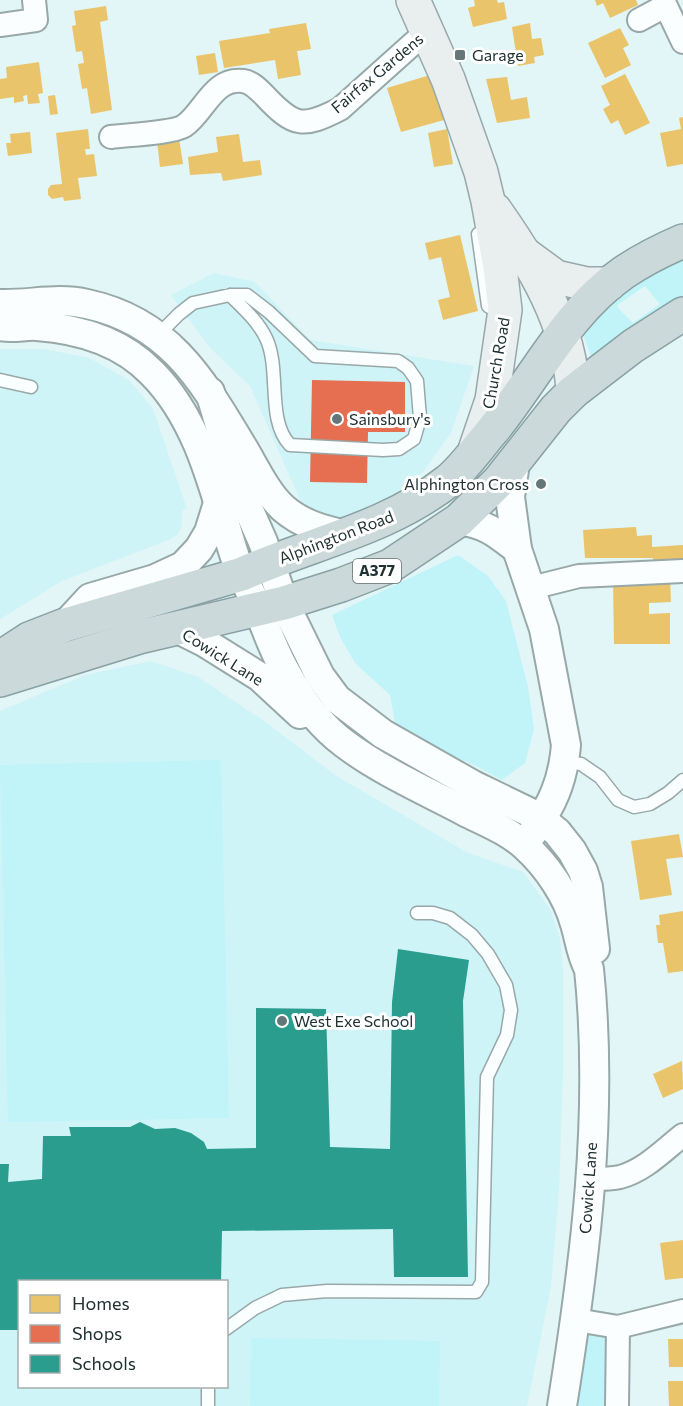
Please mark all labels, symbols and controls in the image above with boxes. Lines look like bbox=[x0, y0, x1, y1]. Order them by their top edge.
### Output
street label: Fairfax Gardens bbox=[327, 29, 427, 117]
place label: Garage bbox=[472, 45, 524, 64]
marker: Garage bbox=[453, 48, 467, 62]
street label: Church Road bbox=[478, 316, 513, 410]
place label: Sainsbury's bbox=[349, 409, 431, 428]
marker: Sainsbury's bbox=[330, 412, 344, 426]
place label: Alphington Cross bbox=[404, 474, 529, 493]
marker: Alphington Cross bbox=[534, 477, 548, 491]
street label: Alphington Road bbox=[276, 506, 396, 567]
road number: A377 bbox=[353, 559, 401, 583]
street label: Cowick Lane bbox=[179, 624, 267, 689]
place label: West Exe School bbox=[294, 1011, 413, 1030]
marker: West Exe School bbox=[275, 1014, 289, 1028]
street label: Cowick Lane bbox=[575, 1141, 600, 1234]
legend bbox=[18, 1280, 228, 1388]
text: Homes bbox=[72, 1292, 130, 1314]
text: Shops bbox=[72, 1322, 122, 1344]
text: Schools bbox=[72, 1352, 136, 1374]

